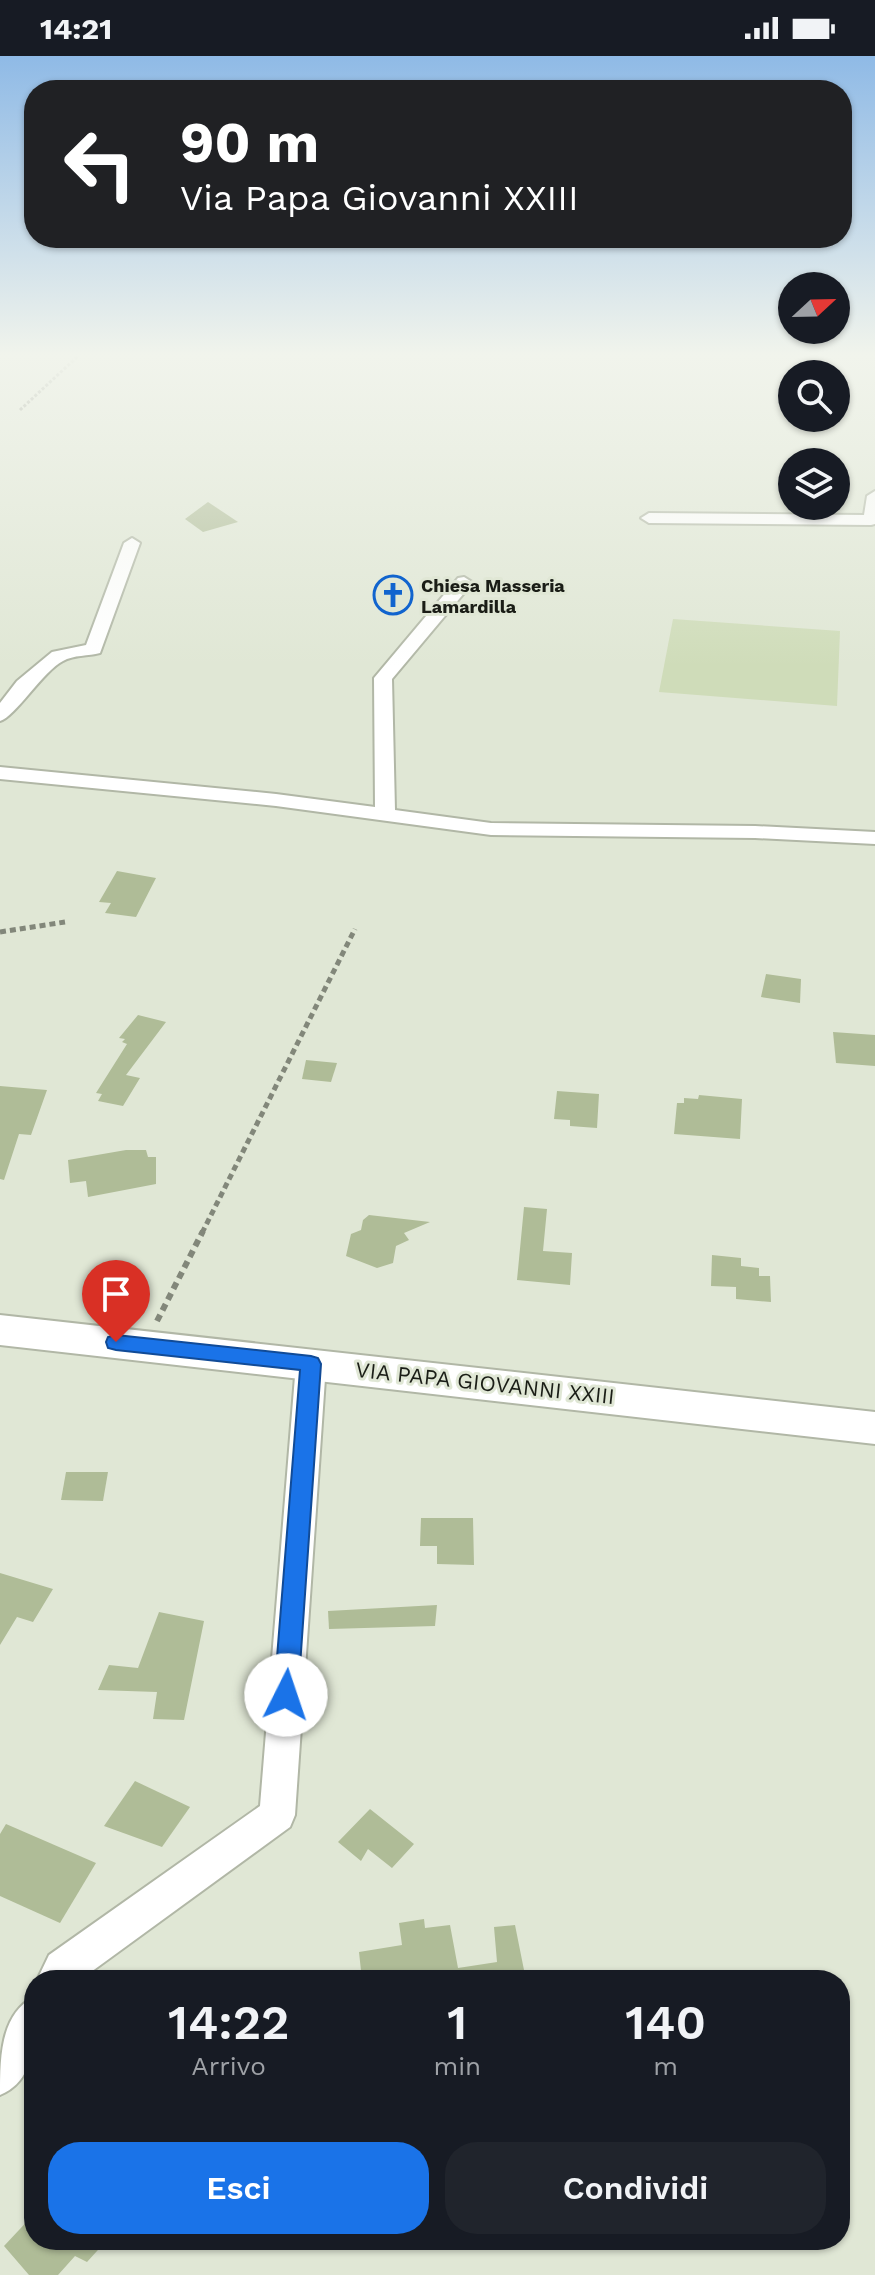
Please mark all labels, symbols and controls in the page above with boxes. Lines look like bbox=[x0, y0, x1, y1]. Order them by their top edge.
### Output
text: 14:21 bbox=[40, 11, 112, 46]
text: 90 m bbox=[180, 110, 319, 176]
icon: left bbox=[48, 112, 152, 216]
text: Via Papa Giovanni XXIII bbox=[180, 177, 579, 219]
north arrow bbox=[778, 272, 850, 344]
map controls bbox=[778, 272, 850, 520]
button: search bbox=[778, 360, 850, 432]
button: layers bbox=[778, 448, 850, 520]
church icon: Chiesa Masseria Lamardilla bbox=[372, 574, 414, 616]
place label: Chiesa Masseria Lamardilla bbox=[421, 575, 565, 617]
pin bbox=[82, 1260, 150, 1342]
icon: arrive bbox=[94, 1272, 138, 1316]
street label: VIA PAPA GIOVANNI XXIII bbox=[354, 1357, 616, 1409]
position arrow bbox=[244, 1653, 328, 1737]
text: 14:22 bbox=[168, 1994, 289, 2051]
text: 1 bbox=[447, 1994, 467, 2051]
text: 140 bbox=[625, 1994, 706, 2051]
text: Arrivo bbox=[191, 2051, 266, 2081]
text: min bbox=[433, 2051, 481, 2081]
text: m bbox=[653, 2051, 678, 2081]
button: Esci bbox=[48, 2142, 429, 2234]
button: Condividi bbox=[445, 2142, 826, 2234]

